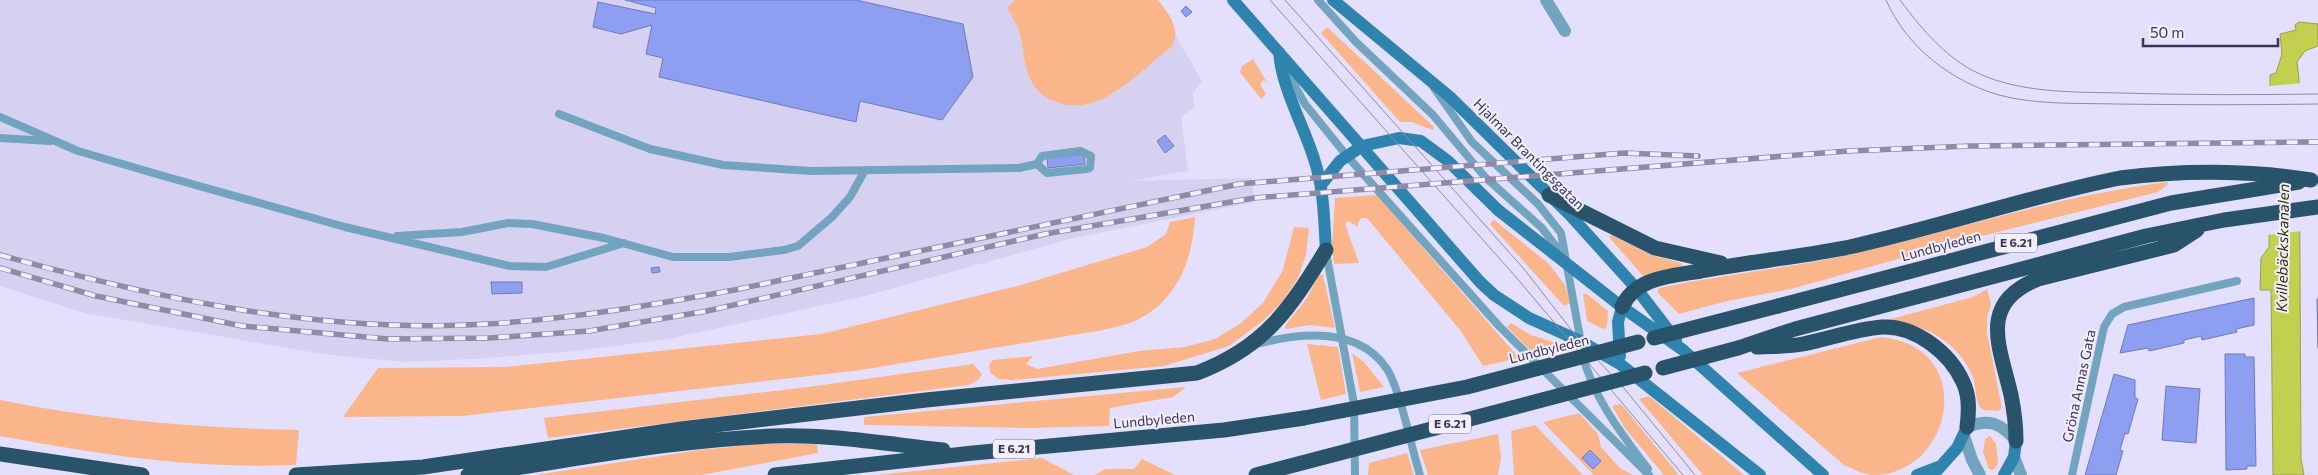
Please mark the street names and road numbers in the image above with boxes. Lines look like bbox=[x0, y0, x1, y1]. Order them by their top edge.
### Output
street label: Hjalmar Brantingsgatan bbox=[1470, 95, 1588, 213]
street label: Lundbyleden bbox=[1899, 227, 1983, 264]
road number: E 6.21 bbox=[1995, 234, 2037, 252]
street label: Gröna Annas Gata bbox=[2058, 328, 2099, 444]
street label: Lundbyleden bbox=[1507, 330, 1591, 367]
street label: Lundbyleden bbox=[1113, 407, 1195, 432]
road number: E 6.21 bbox=[1429, 414, 1471, 434]
road number: E 6.21 bbox=[993, 439, 1035, 458]

